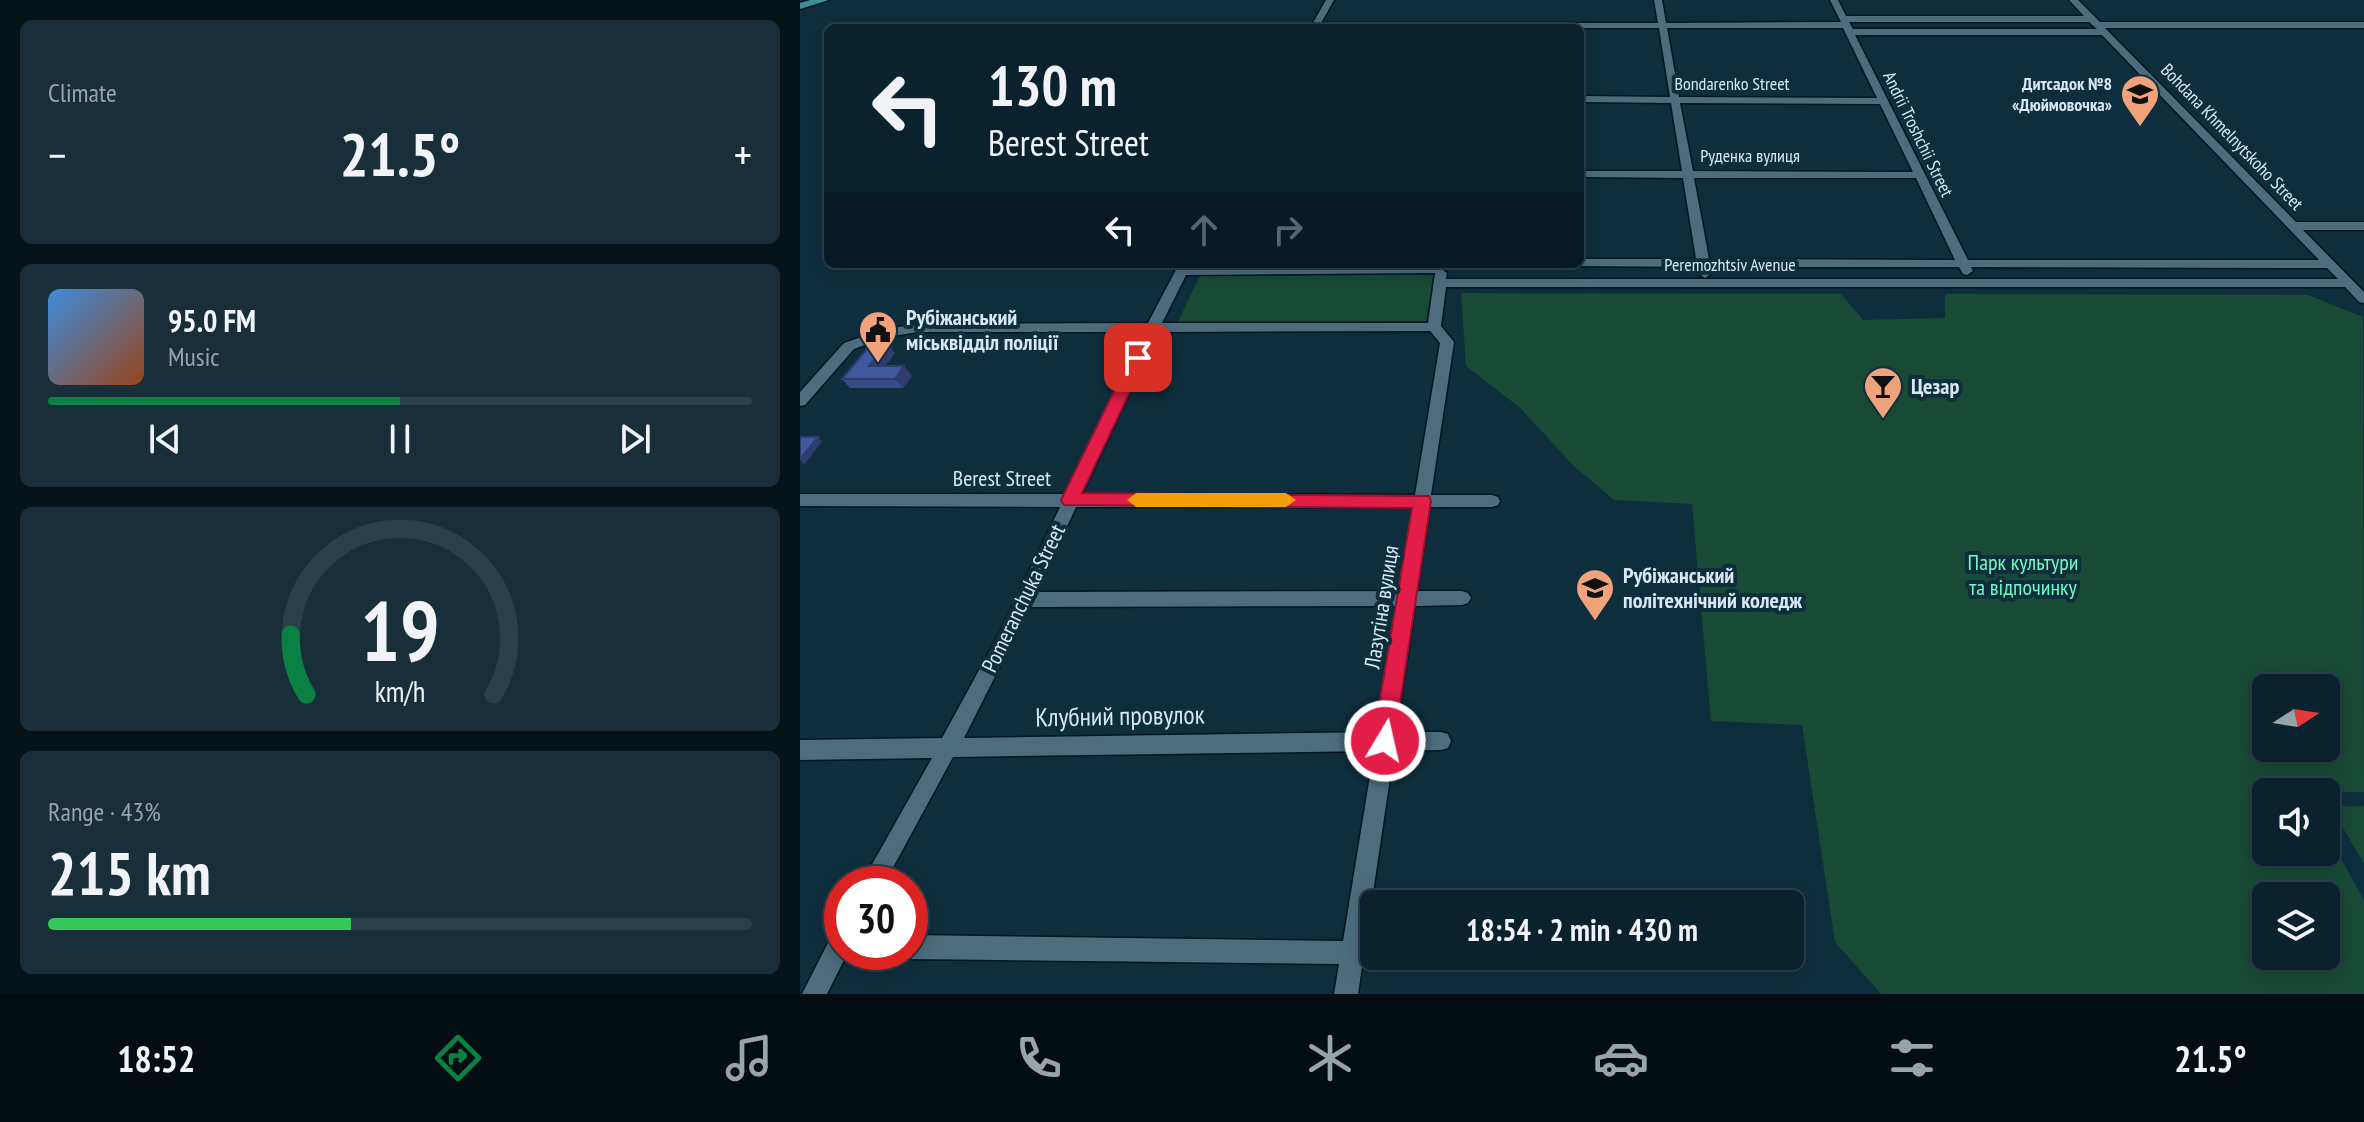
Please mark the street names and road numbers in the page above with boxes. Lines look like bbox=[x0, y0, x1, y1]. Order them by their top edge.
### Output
street label: Bohdana Khmelnytskoho Street bbox=[2156, 58, 2308, 215]
street label: Andrii Troshchii Street bbox=[1878, 67, 1959, 200]
street label: Bondarenko Street bbox=[1674, 72, 1790, 95]
street label: Руденка вулиця bbox=[1700, 144, 1800, 167]
street label: Peremozhtsiv Avenue bbox=[1664, 253, 1796, 276]
street label: Berest Street bbox=[953, 464, 1051, 492]
street label: Pomeranchuka Street bbox=[975, 519, 1071, 677]
street label: Лазутіна вулиця bbox=[1357, 543, 1405, 672]
street label: Клубний провулок bbox=[1035, 698, 1205, 733]

